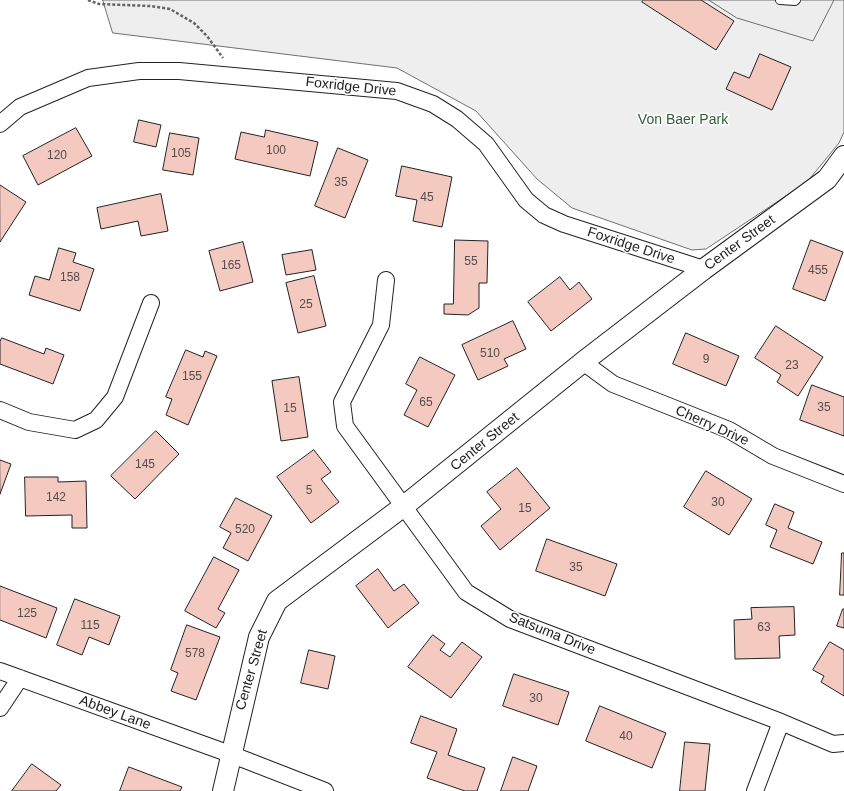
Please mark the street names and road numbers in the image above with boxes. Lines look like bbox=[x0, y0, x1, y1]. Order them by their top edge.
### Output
street label: Foxridge Drive bbox=[305, 74, 397, 100]
street label: Center Street bbox=[701, 212, 779, 274]
street label: Foxridge Drive bbox=[585, 224, 677, 268]
street label: Cherry Drive bbox=[673, 402, 751, 450]
street label: Center Street bbox=[447, 409, 523, 475]
street label: Satsuma Drive bbox=[506, 609, 598, 659]
street label: Center Street bbox=[232, 628, 272, 712]
street label: Abbey Lane bbox=[77, 692, 153, 734]

